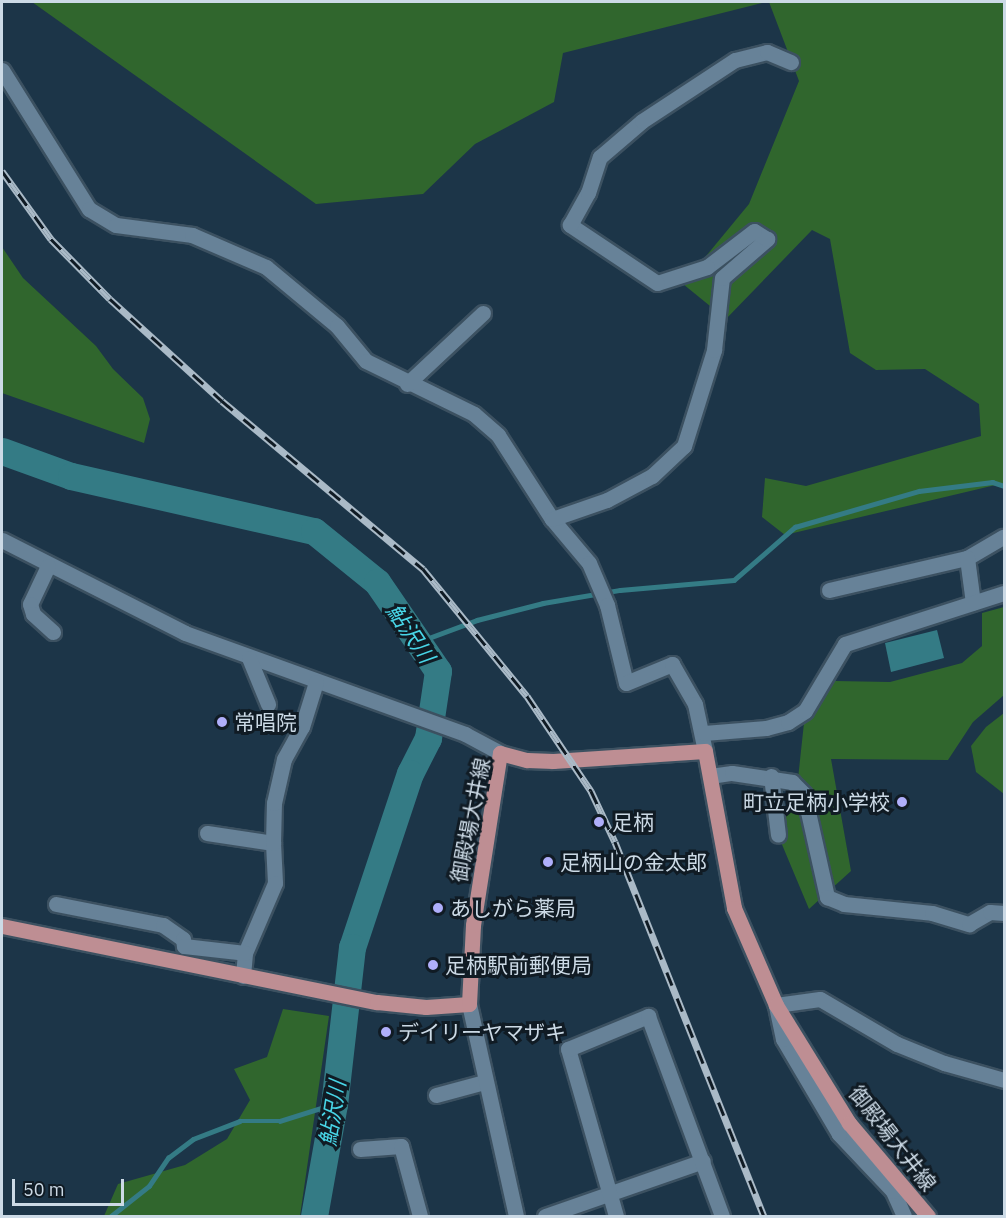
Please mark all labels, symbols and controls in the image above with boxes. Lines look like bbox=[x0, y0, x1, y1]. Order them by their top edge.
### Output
water label: 鮎沢川 bbox=[382, 598, 440, 668]
place label: 常唱院 bbox=[234, 709, 297, 735]
marker: 常唱院 bbox=[215, 715, 229, 729]
street label: 御殿場大井線 bbox=[446, 756, 494, 884]
place label: 町立足柄小学校 bbox=[743, 789, 890, 815]
marker: 町立足柄小学校 bbox=[895, 795, 909, 809]
place label: 足柄 bbox=[612, 809, 654, 835]
marker: 足柄 bbox=[590, 813, 608, 831]
place label: 足柄山の金太郎 bbox=[560, 849, 707, 875]
marker: 足柄山の金太郎 bbox=[541, 855, 555, 869]
place label: あしがら薬局 bbox=[450, 895, 576, 921]
marker: あしがら薬局 bbox=[431, 901, 445, 915]
place label: 足柄駅前郵便局 bbox=[445, 952, 592, 978]
marker: 足柄駅前郵便局 bbox=[426, 958, 440, 972]
place label: デイリーヤマザキ bbox=[398, 1019, 566, 1045]
marker: デイリーヤマザキ bbox=[379, 1025, 393, 1039]
water label: 鮎沢川 bbox=[314, 1078, 350, 1148]
street label: 御殿場大井線 bbox=[844, 1081, 942, 1195]
scale bar bbox=[15, 1167, 128, 1205]
text: 50 m bbox=[23, 1178, 65, 1201]

